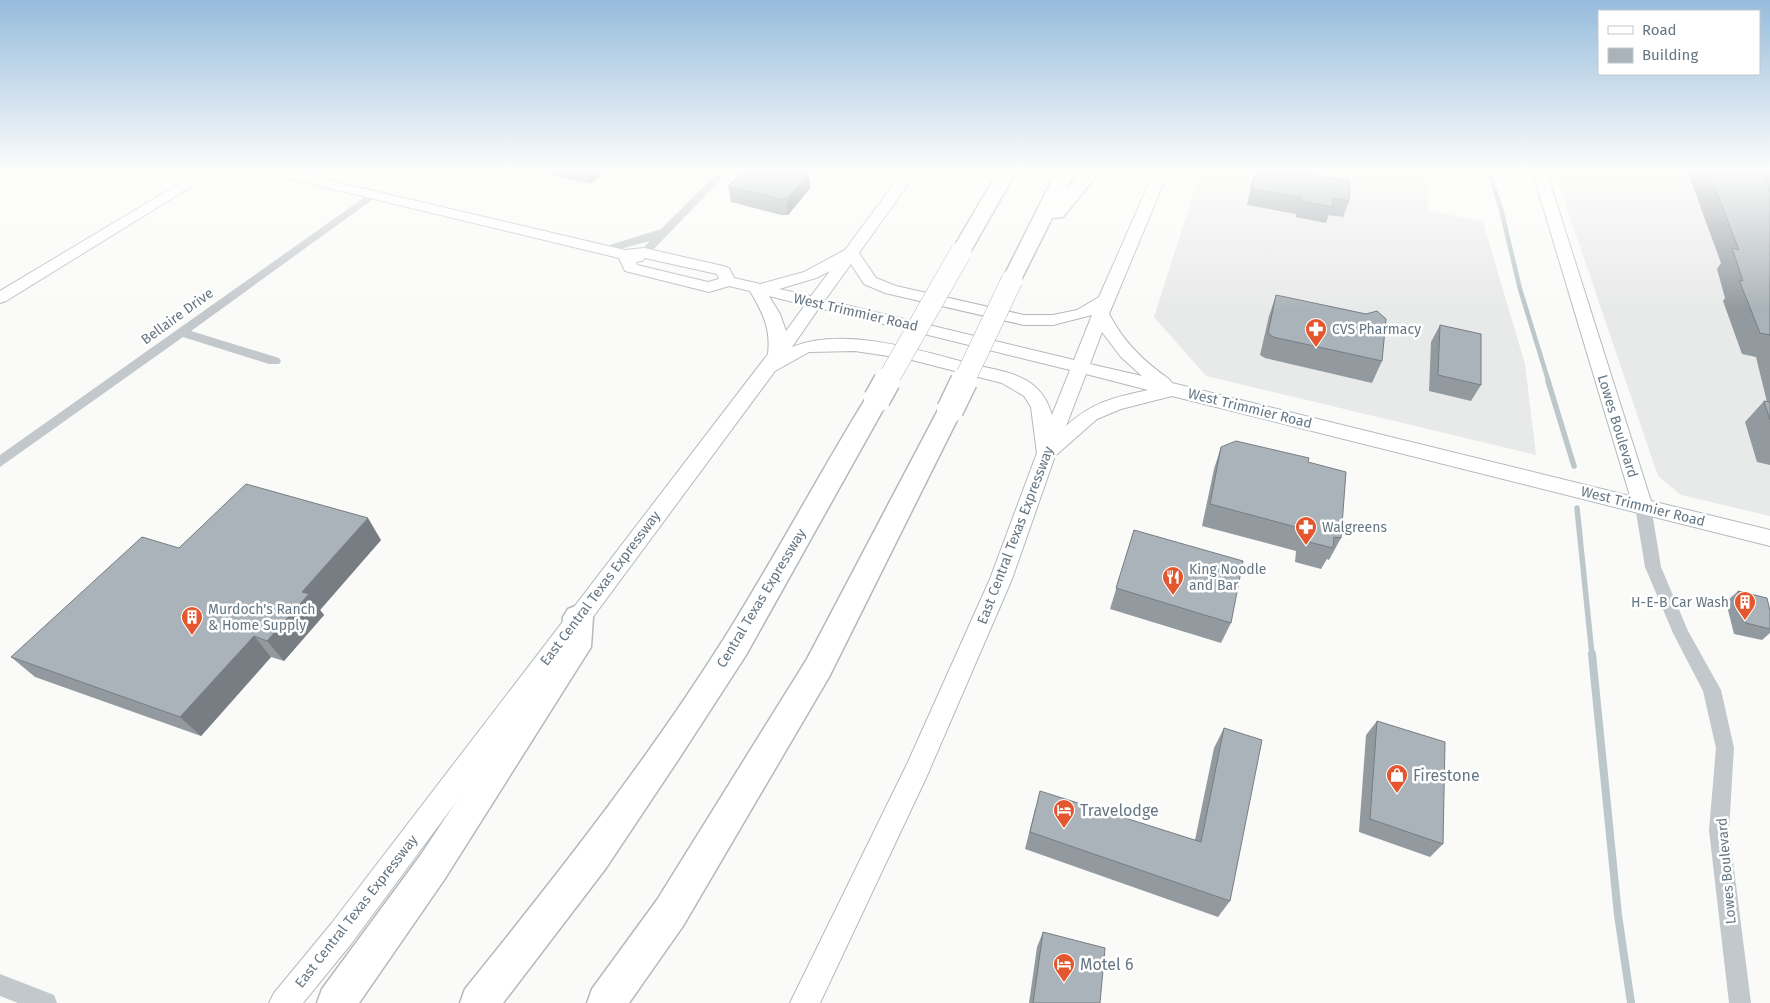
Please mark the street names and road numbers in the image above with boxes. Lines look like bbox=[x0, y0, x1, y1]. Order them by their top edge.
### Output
street label: Bellaire Drive bbox=[138, 285, 217, 348]
street label: West Trimmier Road bbox=[792, 290, 920, 335]
street label: Lowes Boulevard bbox=[1594, 373, 1641, 480]
street label: West Trimmier Road bbox=[1186, 385, 1314, 432]
street label: East Central Texas Expressway bbox=[974, 444, 1057, 627]
street label: West Trimmier Road bbox=[1579, 483, 1707, 530]
street label: East Central Texas Expressway bbox=[537, 508, 664, 669]
street label: Central Texas Expressway bbox=[713, 526, 810, 671]
street label: Lowes Boulevard bbox=[1713, 817, 1740, 925]
street label: East Central Texas Expressway bbox=[291, 831, 421, 991]

